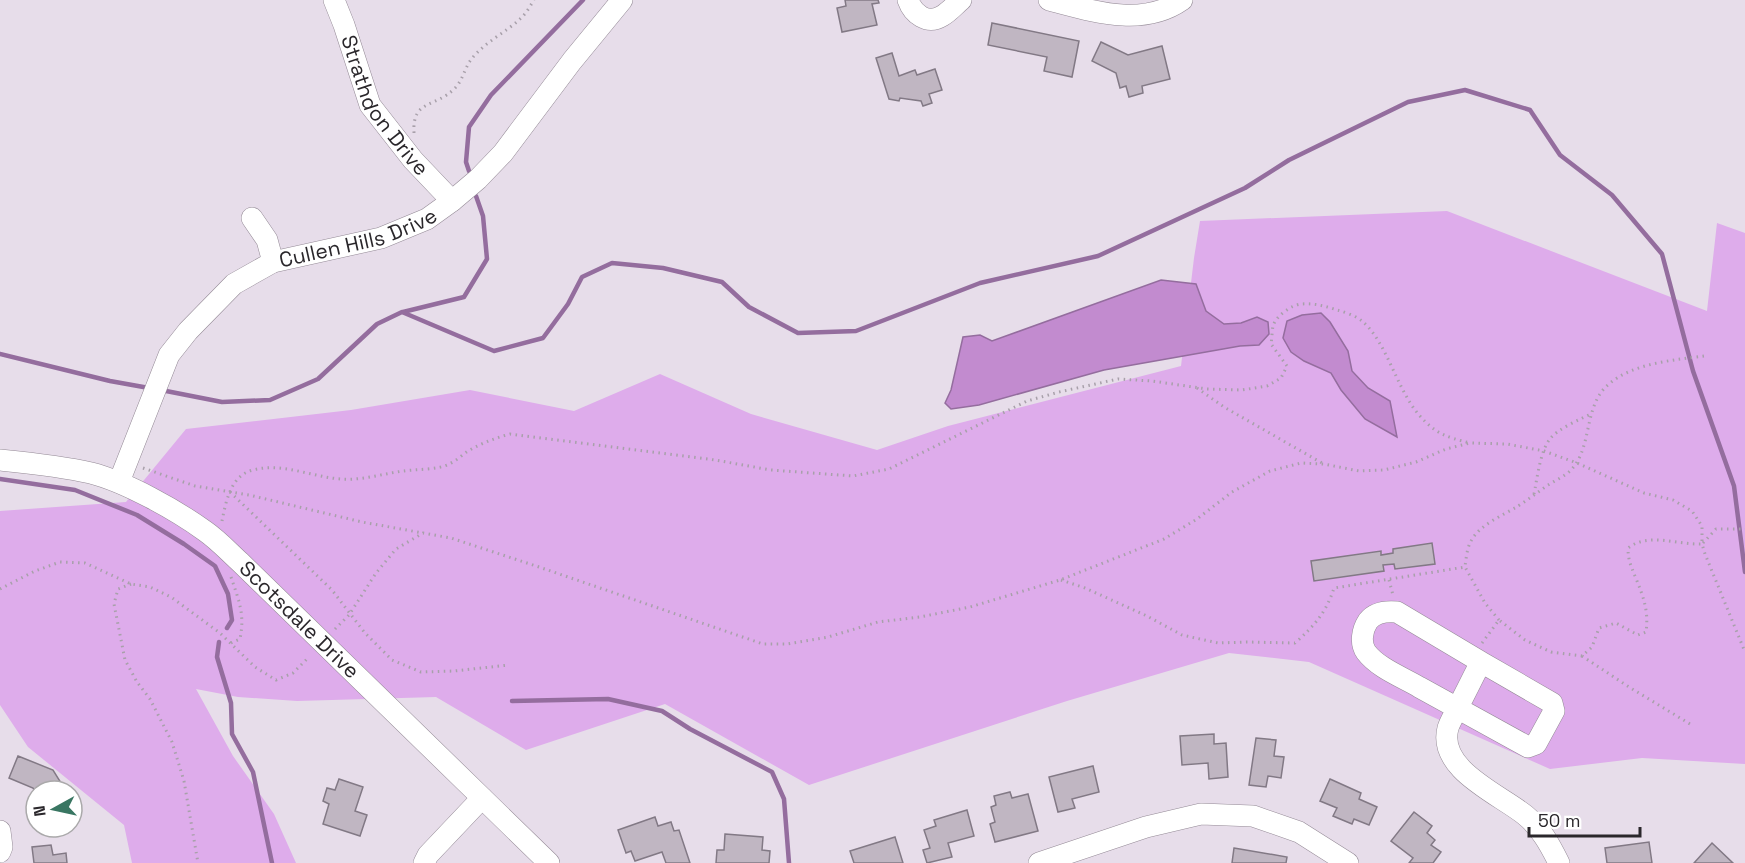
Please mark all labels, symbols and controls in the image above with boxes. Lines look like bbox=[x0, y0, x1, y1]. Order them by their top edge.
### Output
street label: Strathdon Drive bbox=[335, 32, 435, 181]
street label: Cullen Hills Drive bbox=[276, 202, 442, 273]
street label: Scotsdale Drive bbox=[234, 555, 366, 684]
north arrow bbox=[24, 779, 84, 839]
scale bar bbox=[1529, 800, 1640, 838]
text: N bbox=[28, 804, 51, 818]
text: 50 m bbox=[1538, 809, 1580, 832]

